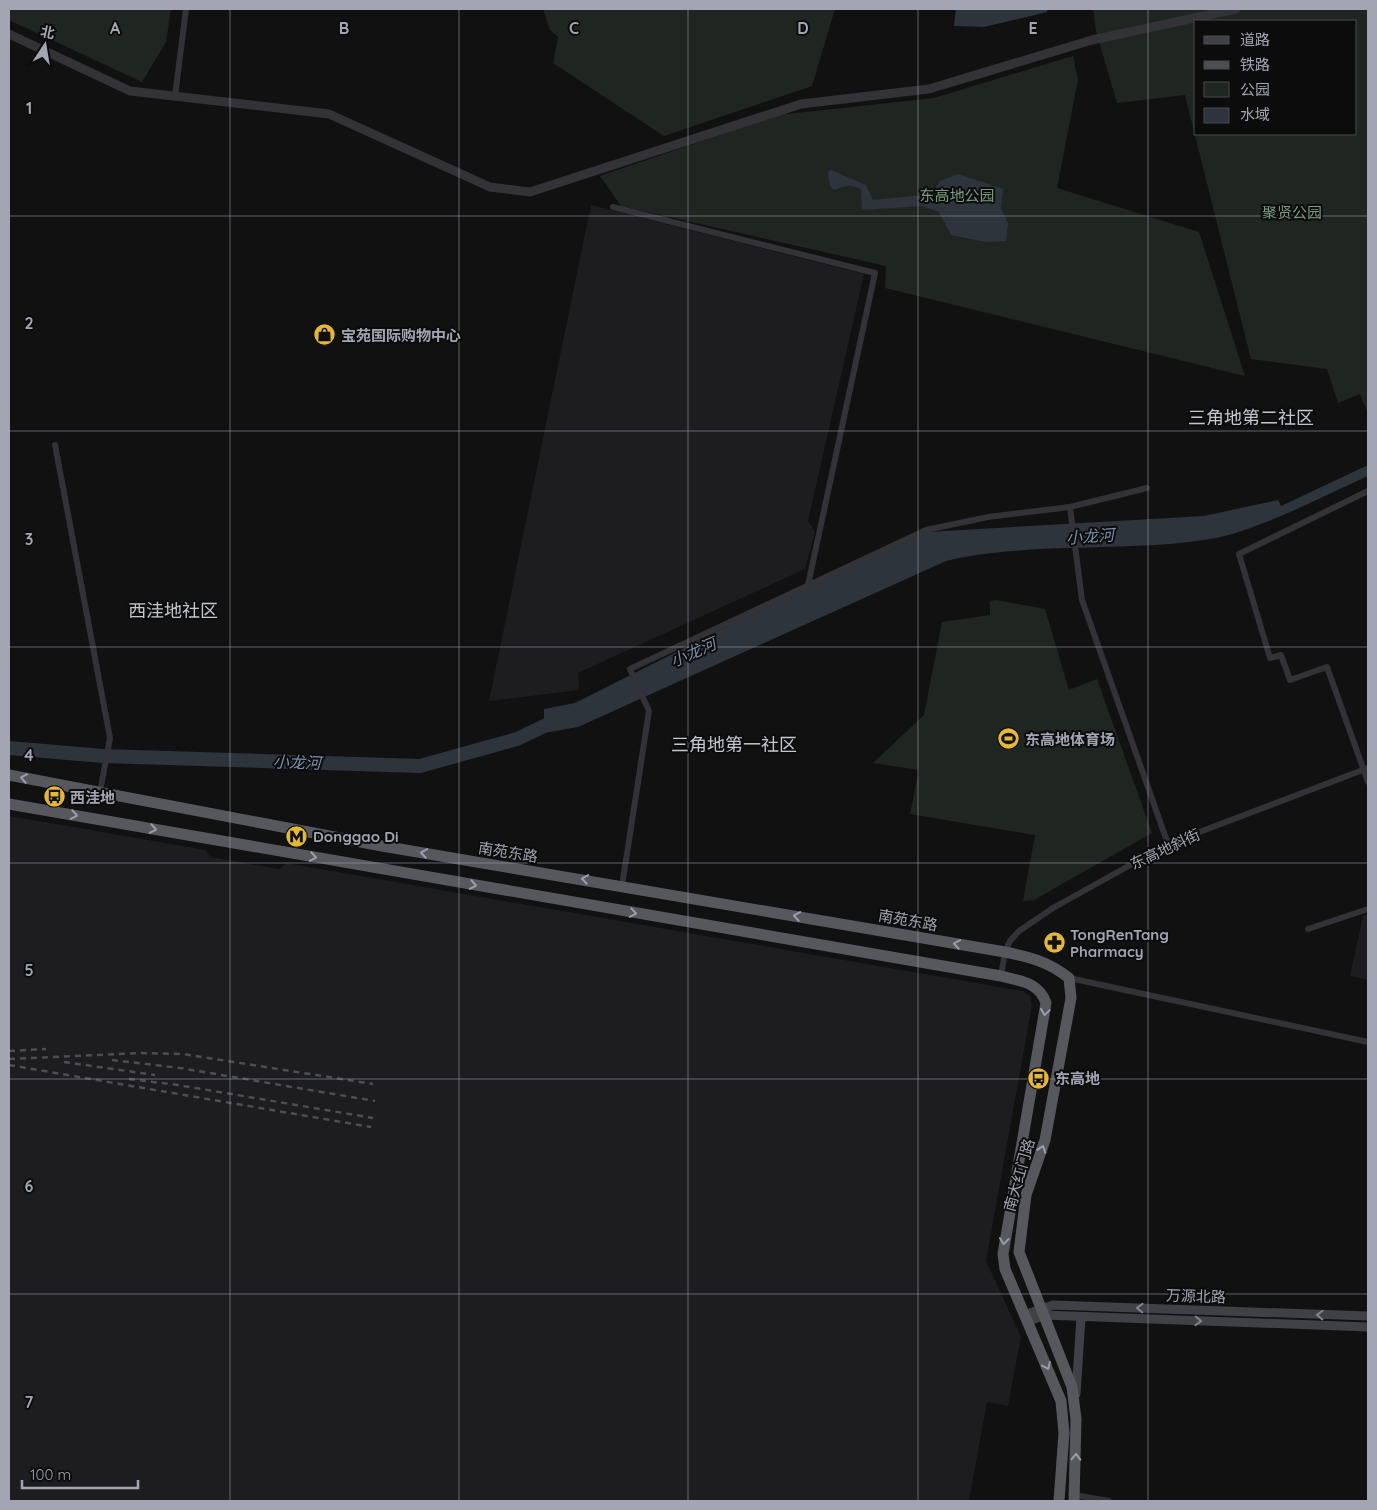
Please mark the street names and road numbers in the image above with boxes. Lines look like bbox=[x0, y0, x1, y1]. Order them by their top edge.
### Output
street label: 东高地斜街 bbox=[1127, 825, 1203, 873]
street label: 南苑东路 bbox=[477, 838, 539, 866]
street label: 南苑东路 bbox=[877, 905, 939, 935]
street label: 南大红门路 bbox=[1000, 1136, 1038, 1214]
street label: 万源北路 bbox=[1166, 1285, 1226, 1307]

